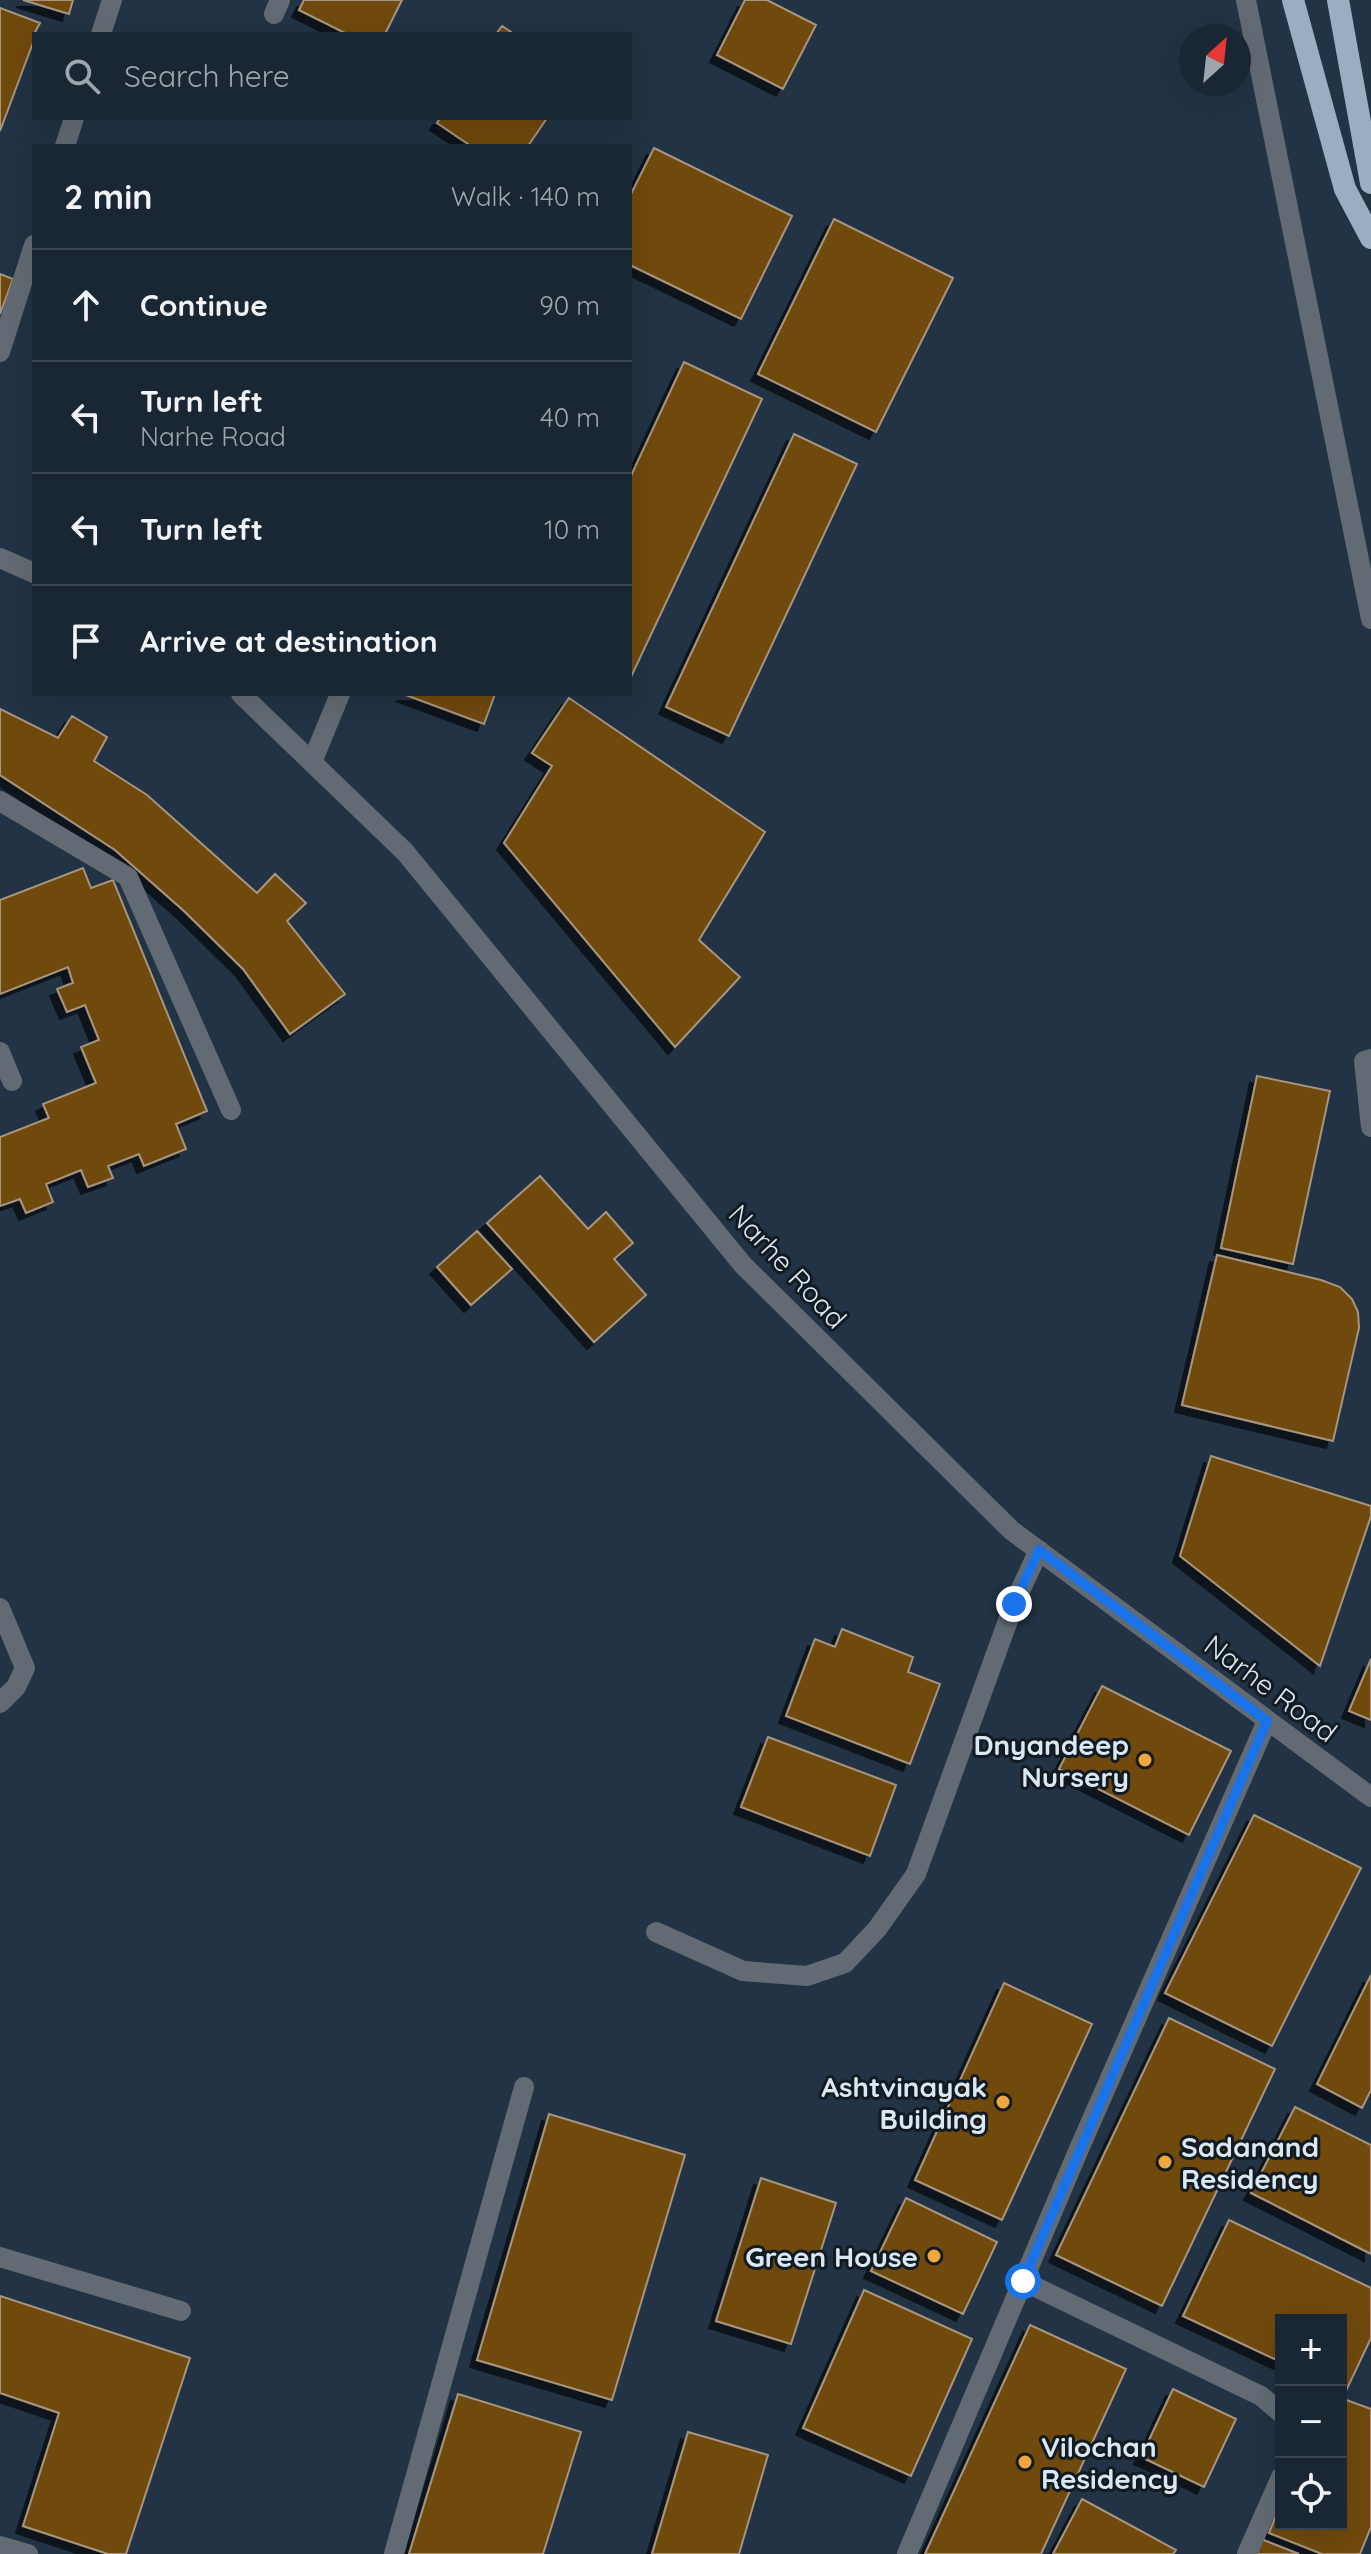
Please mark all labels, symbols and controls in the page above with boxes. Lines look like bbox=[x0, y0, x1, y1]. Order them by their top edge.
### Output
north arrow bbox=[1179, 24, 1251, 96]
search box bbox=[32, 32, 632, 120]
icon: search bbox=[60, 54, 104, 98]
text: Search here bbox=[124, 57, 290, 95]
text: 2 min bbox=[64, 175, 153, 218]
text: Walk · 140 m bbox=[451, 180, 600, 213]
icon: ahead bbox=[64, 283, 108, 327]
text: Continue bbox=[140, 286, 268, 324]
text: 90 m bbox=[539, 289, 600, 322]
text: Turn left bbox=[140, 382, 263, 420]
icon: left bbox=[64, 395, 108, 439]
text: 40 m bbox=[540, 401, 600, 434]
text: Narhe Road bbox=[140, 420, 286, 453]
icon: left bbox=[64, 507, 108, 551]
text: Turn left bbox=[140, 510, 263, 548]
text: 10 m bbox=[544, 513, 600, 546]
icon: arrive bbox=[64, 619, 108, 663]
text: Arrive at destination bbox=[140, 622, 438, 660]
street label: Narhe Road bbox=[722, 1197, 854, 1335]
route end bbox=[996, 1586, 1032, 1622]
street label: Narhe Road bbox=[1198, 1627, 1344, 1749]
place label: Dnyandeep Nursery bbox=[974, 1727, 1129, 1794]
marker: Dnyandeep Nursery bbox=[1136, 1751, 1154, 1769]
place label: Ashtvinayak Building bbox=[821, 2069, 987, 2136]
marker: Ashtvinayak Building bbox=[994, 2093, 1012, 2111]
place label: Sadanand Residency bbox=[1181, 2129, 1319, 2196]
marker: Sadanand Residency bbox=[1156, 2153, 1174, 2171]
place label: Green House bbox=[745, 2239, 918, 2274]
marker: Green House bbox=[925, 2247, 943, 2265]
route start bbox=[1005, 2263, 1041, 2299]
map controls bbox=[1275, 2314, 1347, 2530]
button: + bbox=[1275, 2314, 1347, 2386]
button: − bbox=[1275, 2386, 1347, 2458]
place label: Vilochan Residency bbox=[1041, 2429, 1179, 2496]
marker: Vilochan Residency bbox=[1016, 2453, 1034, 2471]
button: locate bbox=[1275, 2458, 1347, 2530]

